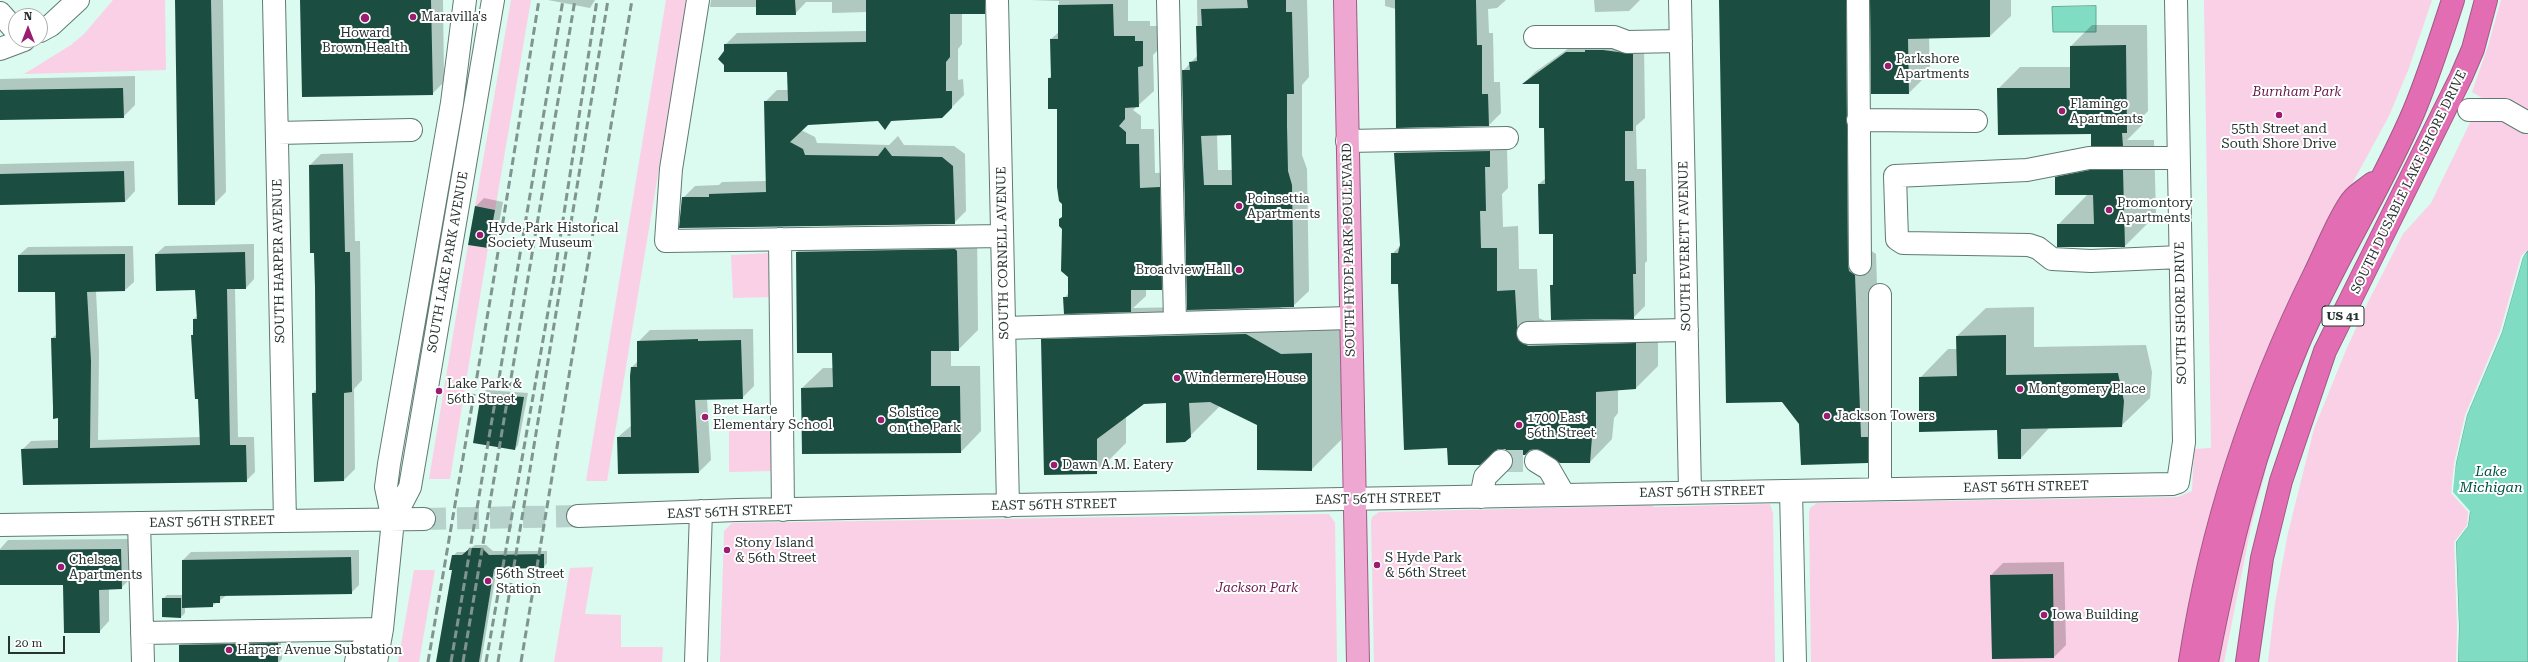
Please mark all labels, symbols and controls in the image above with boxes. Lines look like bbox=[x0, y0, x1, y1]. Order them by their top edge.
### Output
north arrow bbox=[8, 8, 48, 48]
place label: Maravilla's bbox=[421, 9, 487, 25]
text: N bbox=[24, 10, 32, 23]
marker: Howard Brown Health bbox=[359, 12, 371, 24]
marker: Maravilla's bbox=[408, 12, 418, 22]
place label: Howard Brown Health bbox=[322, 25, 408, 56]
place label: Parkshore Apartments bbox=[1896, 51, 1969, 82]
marker: Parkshore Apartments bbox=[1883, 61, 1893, 71]
street label: SOUTH DUSABLE LAKE SHORE DRIVE bbox=[2348, 68, 2470, 296]
park label: Burnham Park bbox=[2253, 84, 2341, 100]
place label: Flamingo Apartments bbox=[2070, 96, 2143, 127]
marker: Flamingo Apartments bbox=[2057, 106, 2067, 116]
marker: 55th Street and South Shore Drive bbox=[2274, 110, 2284, 120]
place label: 55th Street and South Shore Drive bbox=[2222, 121, 2336, 152]
street label: SOUTH HYDE PARK BOULEVARD bbox=[1339, 143, 1359, 357]
street label: SOUTH EVERETT AVENUE bbox=[1676, 161, 1694, 331]
street label: SOUTH CORNELL AVENUE bbox=[994, 166, 1012, 340]
street label: SOUTH LAKE PARK AVENUE bbox=[424, 170, 472, 354]
street label: SOUTH HARPER AVENUE bbox=[270, 179, 288, 343]
place label: Poinsettia Apartments bbox=[1247, 191, 1320, 222]
place label: Promontory Apartments bbox=[2117, 195, 2193, 226]
marker: Poinsettia Apartments bbox=[1234, 201, 1244, 211]
marker: Promontory Apartments bbox=[2104, 205, 2114, 215]
place label: Hyde Park Historical Society Museum bbox=[488, 220, 619, 251]
marker: Hyde Park Historical Society Museum bbox=[475, 230, 485, 240]
street label: SOUTH SHORE DRIVE bbox=[2172, 241, 2190, 385]
place label: Broadview Hall bbox=[1135, 262, 1231, 278]
marker: Broadview Hall bbox=[1234, 265, 1244, 275]
road number: US 41 bbox=[2322, 306, 2364, 326]
place label: Windermere House bbox=[1185, 370, 1306, 386]
marker: Windermere House bbox=[1172, 373, 1182, 383]
place label: Lake Park & 56th Street bbox=[447, 376, 522, 407]
place label: Montgomery Place bbox=[2028, 381, 2146, 397]
marker: Montgomery Place bbox=[2015, 384, 2025, 394]
marker: Lake Park & 56th Street bbox=[434, 386, 444, 396]
place label: Bret Harte Elementary School bbox=[713, 402, 832, 433]
place label: Solstice on the Park bbox=[889, 405, 961, 436]
place label: Jackson Towers bbox=[1835, 408, 1935, 424]
place label: 1700 East 56th Street bbox=[1527, 410, 1595, 441]
marker: Jackson Towers bbox=[1822, 411, 1832, 421]
marker: Bret Harte Elementary School bbox=[700, 412, 710, 422]
marker: Solstice on the Park bbox=[876, 415, 886, 425]
marker: 1700 East 56th Street bbox=[1514, 420, 1524, 430]
place label: Dawn A.M. Eatery bbox=[1062, 457, 1174, 473]
marker: Dawn A.M. Eatery bbox=[1049, 460, 1059, 470]
water label: Lake Michigan bbox=[2459, 464, 2523, 496]
street label: EAST 56TH STREET bbox=[1963, 478, 2089, 496]
street label: EAST 56TH STREET bbox=[1639, 483, 1765, 501]
street label: EAST 56TH STREET bbox=[1315, 490, 1441, 508]
street label: EAST 56TH STREET bbox=[991, 496, 1117, 514]
street label: EAST 56TH STREET bbox=[667, 502, 793, 522]
street label: EAST 56TH STREET bbox=[149, 513, 275, 531]
place label: Stony Island & 56th Street bbox=[735, 535, 816, 566]
marker: Stony Island & 56th Street bbox=[722, 545, 732, 555]
place label: S Hyde Park & 56th Street bbox=[1385, 550, 1466, 581]
place label: Chelsea Apartments bbox=[69, 552, 142, 583]
marker: S Hyde Park & 56th Street bbox=[1372, 560, 1382, 570]
marker: Chelsea Apartments bbox=[56, 562, 66, 572]
place label: 56th Street Station bbox=[496, 566, 564, 597]
marker: 56th Street Station bbox=[483, 576, 493, 586]
park label: Jackson Park bbox=[1216, 580, 1298, 596]
place label: Iowa Building bbox=[2052, 607, 2138, 623]
marker: Iowa Building bbox=[2039, 610, 2049, 620]
scale bar bbox=[10, 628, 67, 654]
text: 20 m bbox=[15, 636, 42, 650]
place label: Harper Avenue Substation bbox=[237, 642, 402, 658]
marker: Harper Avenue Substation bbox=[224, 645, 234, 655]

